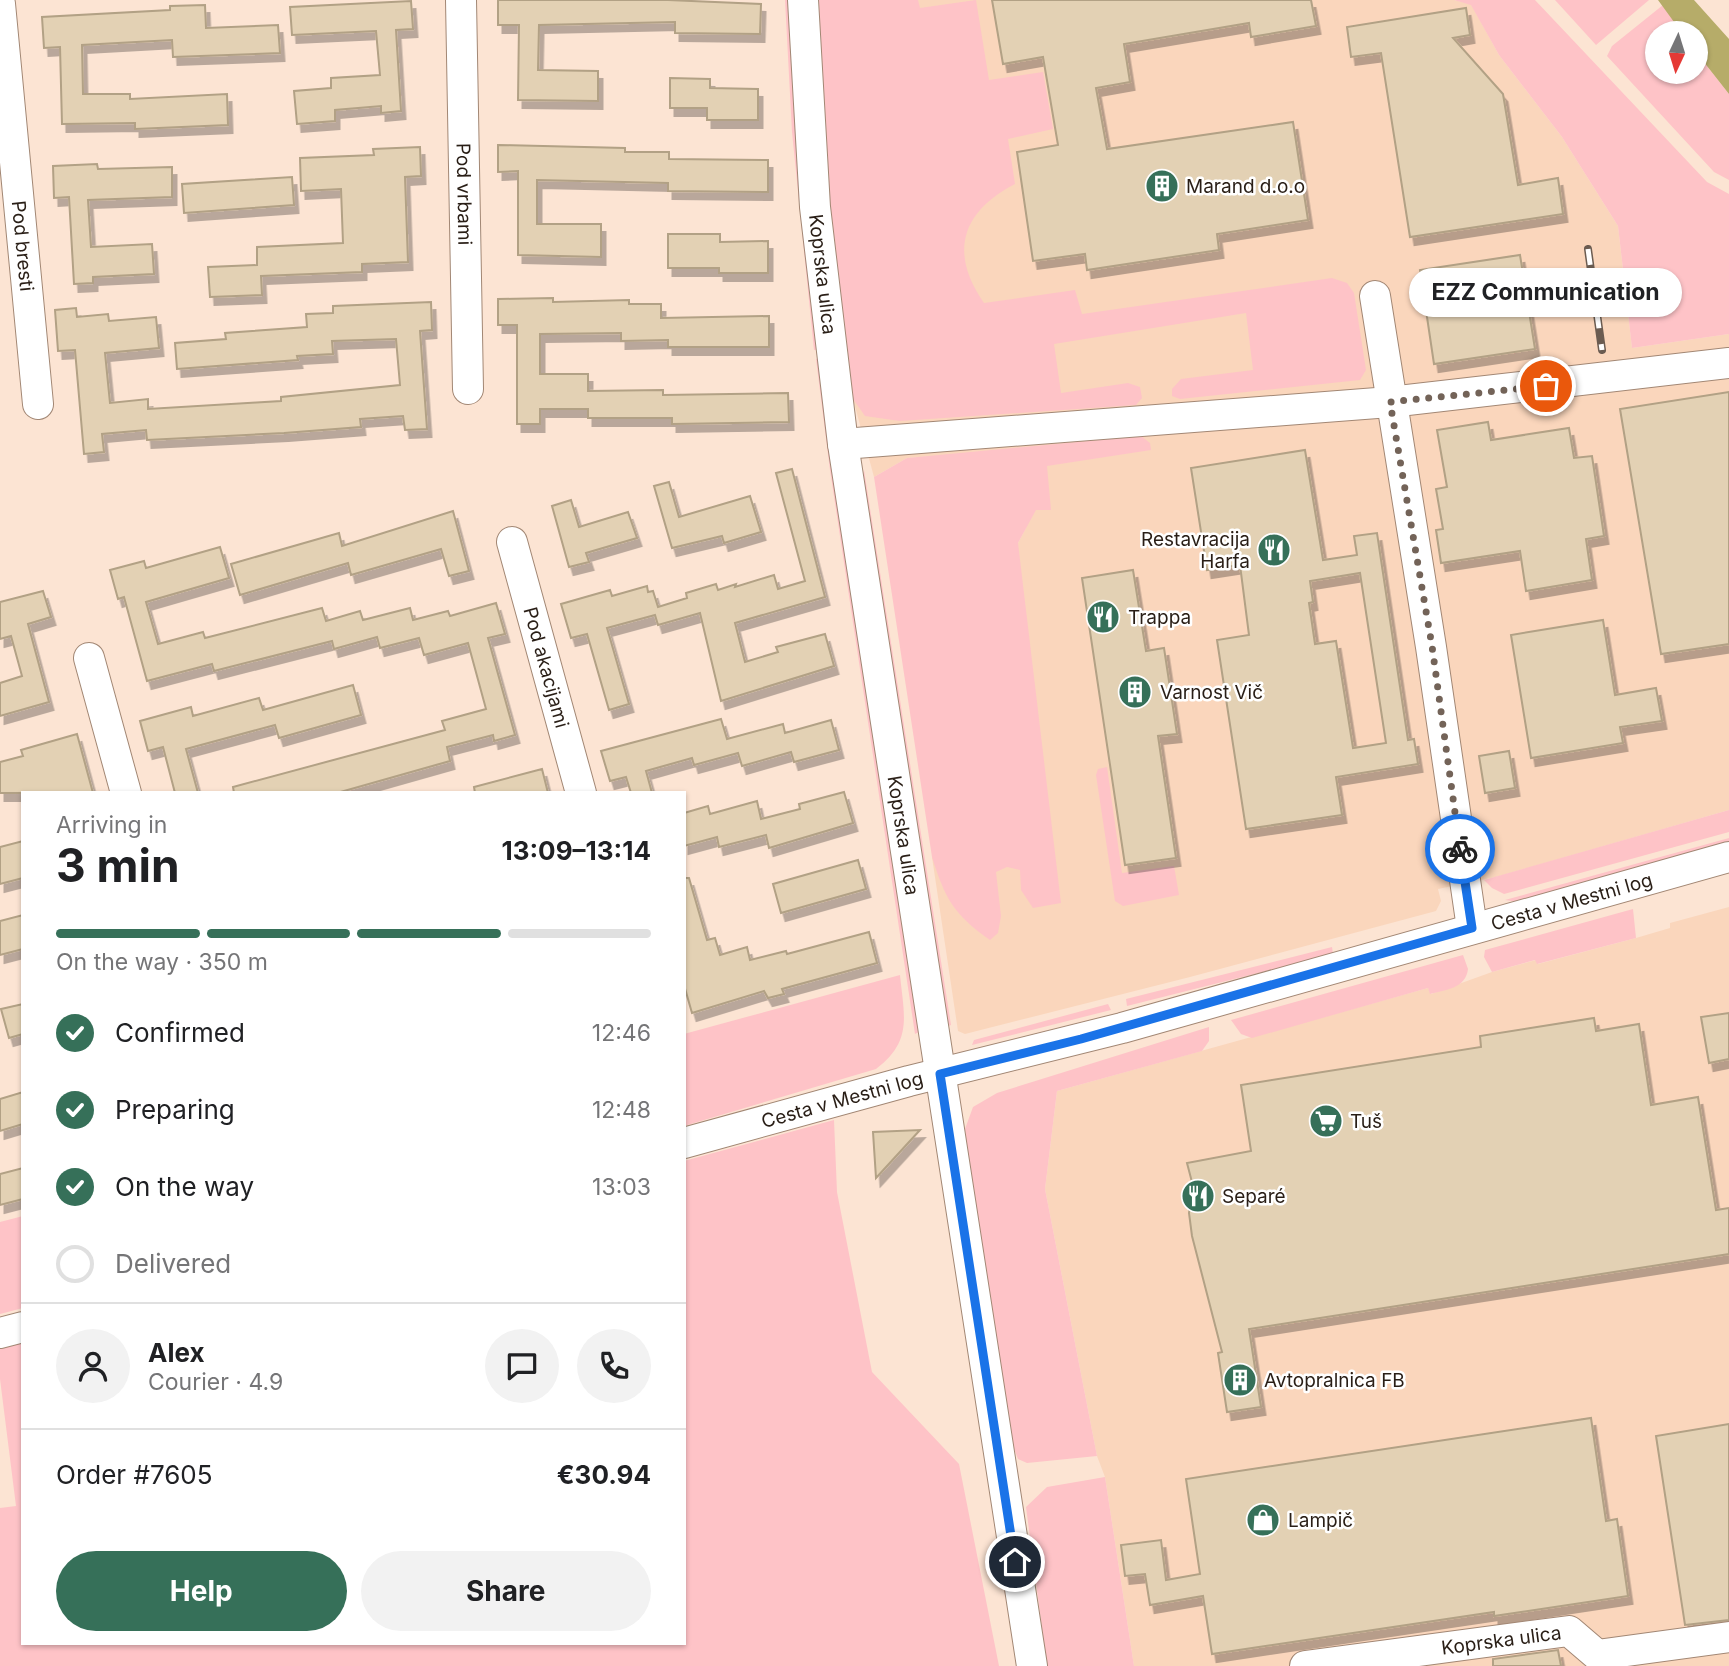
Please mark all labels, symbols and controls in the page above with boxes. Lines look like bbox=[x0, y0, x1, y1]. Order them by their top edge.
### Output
north arrow bbox=[1645, 21, 1708, 84]
map controls bbox=[1645, 21, 1708, 84]
street label: Pod vrbami bbox=[452, 143, 477, 245]
building icon: Marand d.o.o bbox=[1143, 167, 1181, 205]
place label: Marand d.o.o bbox=[1186, 175, 1305, 198]
street label: Pod bresti bbox=[7, 200, 39, 292]
street label: Koprska ulica bbox=[804, 213, 841, 336]
callout: EZZ Communication bbox=[1410, 267, 1682, 316]
text: EZZ Communication bbox=[1431, 278, 1660, 306]
pin bbox=[1516, 356, 1576, 416]
icon: bag bbox=[1527, 367, 1565, 405]
place label: Restavracija Harfa bbox=[1141, 528, 1250, 573]
restaurant icon: Restavracija Harfa bbox=[1255, 531, 1293, 569]
restaurant icon: Trappa bbox=[1084, 598, 1122, 636]
street label: Pod akacijami bbox=[519, 604, 574, 730]
place label: Trappa bbox=[1128, 606, 1191, 629]
building icon: Varnost Vič bbox=[1116, 673, 1154, 711]
place label: Varnost Vič bbox=[1160, 681, 1263, 704]
street label: Koprska ulica bbox=[883, 774, 924, 897]
text: Arriving in bbox=[56, 811, 167, 839]
courier bbox=[1425, 814, 1495, 884]
icon: bike bbox=[1441, 830, 1479, 868]
text: 13:09–13:14 bbox=[501, 835, 651, 866]
text: 3 min bbox=[56, 837, 180, 893]
street label: Cesta v Mestni log bbox=[1488, 868, 1655, 935]
text: On the way · 350 m bbox=[56, 948, 268, 976]
icon: check bbox=[56, 1014, 94, 1052]
text: Confirmed bbox=[115, 1017, 245, 1048]
text: 12:46 bbox=[592, 1019, 651, 1047]
street label: Cesta v Mestni log bbox=[759, 1066, 925, 1133]
icon: check bbox=[56, 1091, 94, 1129]
text: Preparing bbox=[115, 1094, 235, 1125]
text: 12:48 bbox=[592, 1096, 651, 1124]
supermarket icon: Tuš bbox=[1307, 1102, 1345, 1140]
place label: Tuš bbox=[1350, 1110, 1382, 1133]
icon: check bbox=[56, 1168, 94, 1206]
text: On the way bbox=[115, 1171, 254, 1202]
text: 13:03 bbox=[592, 1173, 651, 1201]
restaurant icon: Separé bbox=[1179, 1177, 1217, 1215]
place label: Separé bbox=[1222, 1185, 1286, 1208]
text: Delivered bbox=[115, 1248, 231, 1279]
button: person bbox=[56, 1329, 130, 1403]
button: chat bbox=[485, 1329, 559, 1403]
button: phone bbox=[577, 1329, 651, 1403]
text: Alex bbox=[148, 1337, 205, 1368]
building icon: Avtopralnica FB bbox=[1221, 1361, 1259, 1399]
text: Courier · 4.9 bbox=[148, 1368, 283, 1396]
place label: Avtopralnica FB bbox=[1264, 1369, 1405, 1392]
text: Order #7605 bbox=[56, 1459, 213, 1490]
text: €30.94 bbox=[557, 1459, 651, 1490]
shop icon: Lampič bbox=[1244, 1501, 1282, 1539]
place label: Lampič bbox=[1288, 1509, 1353, 1532]
pin bbox=[985, 1532, 1045, 1592]
icon: home bbox=[996, 1543, 1034, 1581]
button: Help bbox=[56, 1551, 347, 1631]
button: Share bbox=[361, 1551, 651, 1631]
street label: Koprska ulica bbox=[1440, 1621, 1563, 1659]

